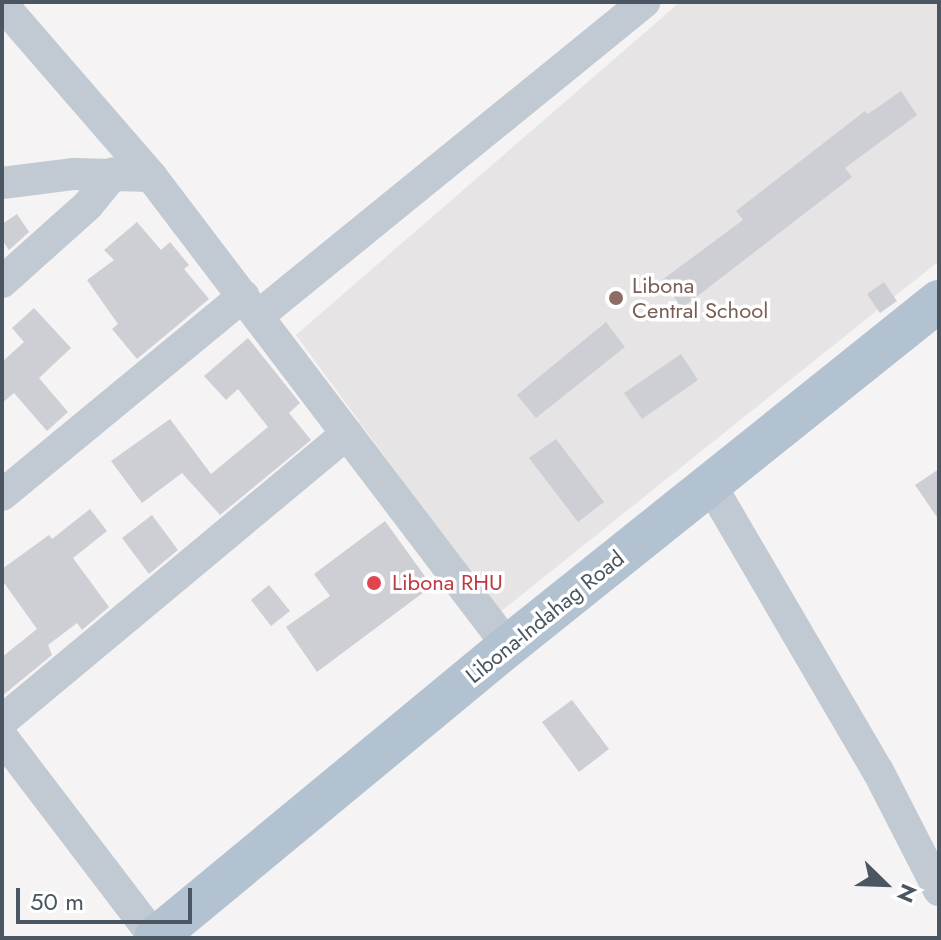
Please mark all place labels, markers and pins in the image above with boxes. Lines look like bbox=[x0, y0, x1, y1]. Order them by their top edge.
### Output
place label: Libona Central School bbox=[632, 272, 768, 324]
marker: Libona Central School bbox=[607, 289, 625, 307]
place label: Libona RHU bbox=[392, 570, 503, 596]
marker: Libona RHU bbox=[363, 572, 385, 594]

